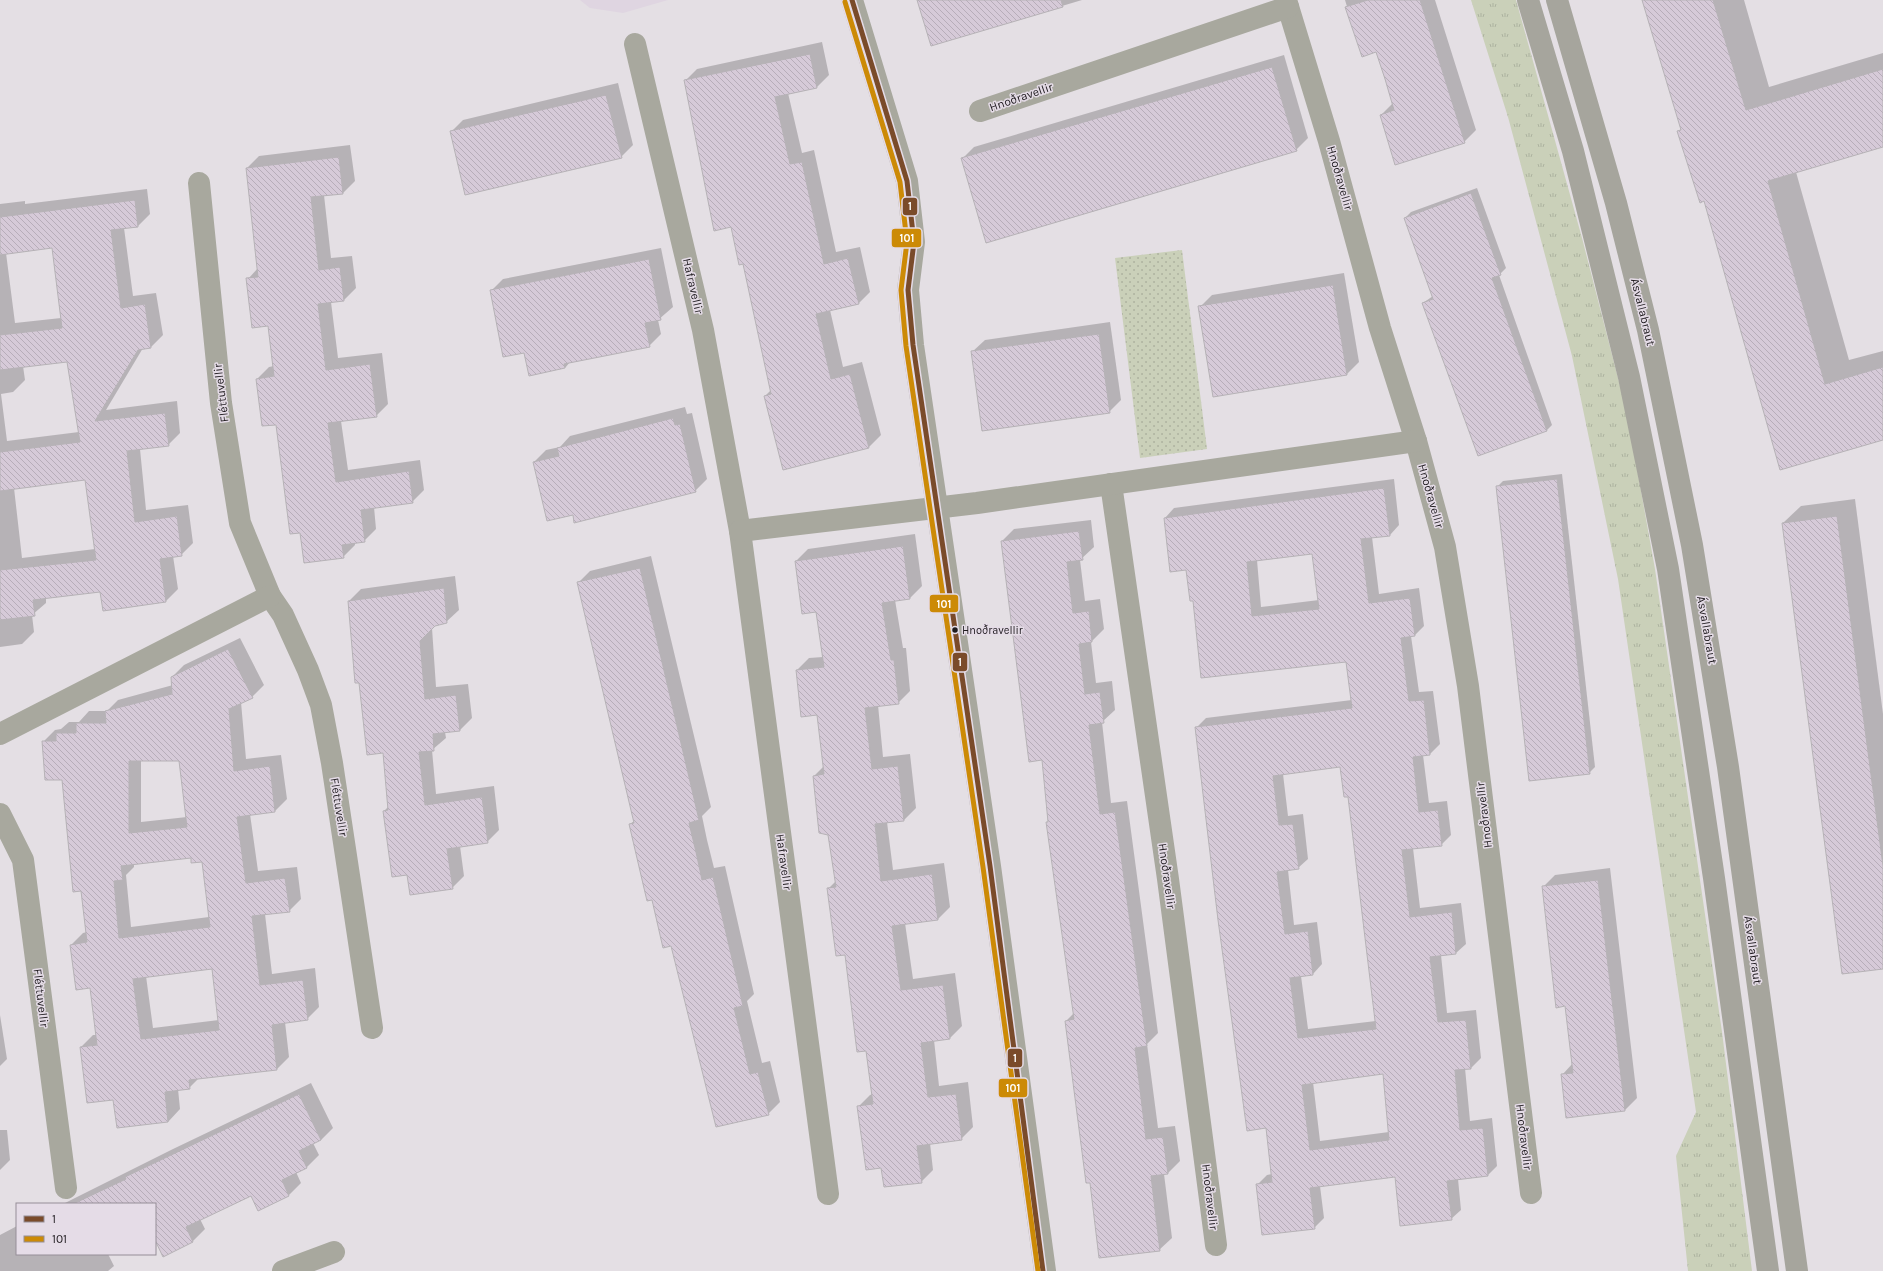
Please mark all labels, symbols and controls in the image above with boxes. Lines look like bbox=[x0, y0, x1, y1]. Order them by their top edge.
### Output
street label: Hnoðravellir bbox=[987, 79, 1055, 114]
street label: Hnoðravellir bbox=[1324, 144, 1356, 212]
line badge: 1 bbox=[902, 197, 918, 216]
text: 1 bbox=[908, 200, 912, 213]
line badge: 101 bbox=[891, 228, 922, 248]
text: 101 bbox=[900, 232, 914, 245]
street label: Hafravellir bbox=[680, 257, 706, 316]
street label: Ásvallabraut bbox=[1628, 277, 1659, 348]
street label: Fléttuvellir bbox=[210, 362, 232, 423]
street label: Hnoðravellir bbox=[1415, 462, 1447, 530]
line badge: 101 bbox=[929, 594, 959, 613]
street label: Ásvallabraut bbox=[1694, 595, 1721, 666]
text: 101 bbox=[937, 598, 951, 611]
place label: Hnoðravellir bbox=[962, 624, 1023, 637]
marker: Hnoðravellir bbox=[950, 625, 960, 635]
line badge: 1 bbox=[952, 652, 968, 672]
text: 1 bbox=[958, 656, 962, 669]
street label: Fléttuvellir bbox=[327, 777, 351, 838]
street label: Hnoðravellir bbox=[1473, 781, 1495, 849]
street label: Hafravellir bbox=[773, 833, 795, 892]
street label: Hnoðravellir bbox=[1155, 842, 1179, 910]
street label: Ásvallabraut bbox=[1741, 915, 1766, 986]
street label: Fléttuvellir bbox=[30, 968, 52, 1029]
line badge: 1 bbox=[1007, 1048, 1023, 1068]
text: 1 bbox=[1013, 1052, 1017, 1065]
line badge: 101 bbox=[998, 1078, 1028, 1098]
text: 101 bbox=[1006, 1082, 1020, 1095]
street label: Hnoðravellir bbox=[1513, 1103, 1535, 1171]
street label: Hnoðravellir bbox=[1199, 1163, 1221, 1231]
legend bbox=[16, 1203, 156, 1255]
text: 1 bbox=[52, 1212, 56, 1226]
text: 101 bbox=[52, 1232, 67, 1246]

